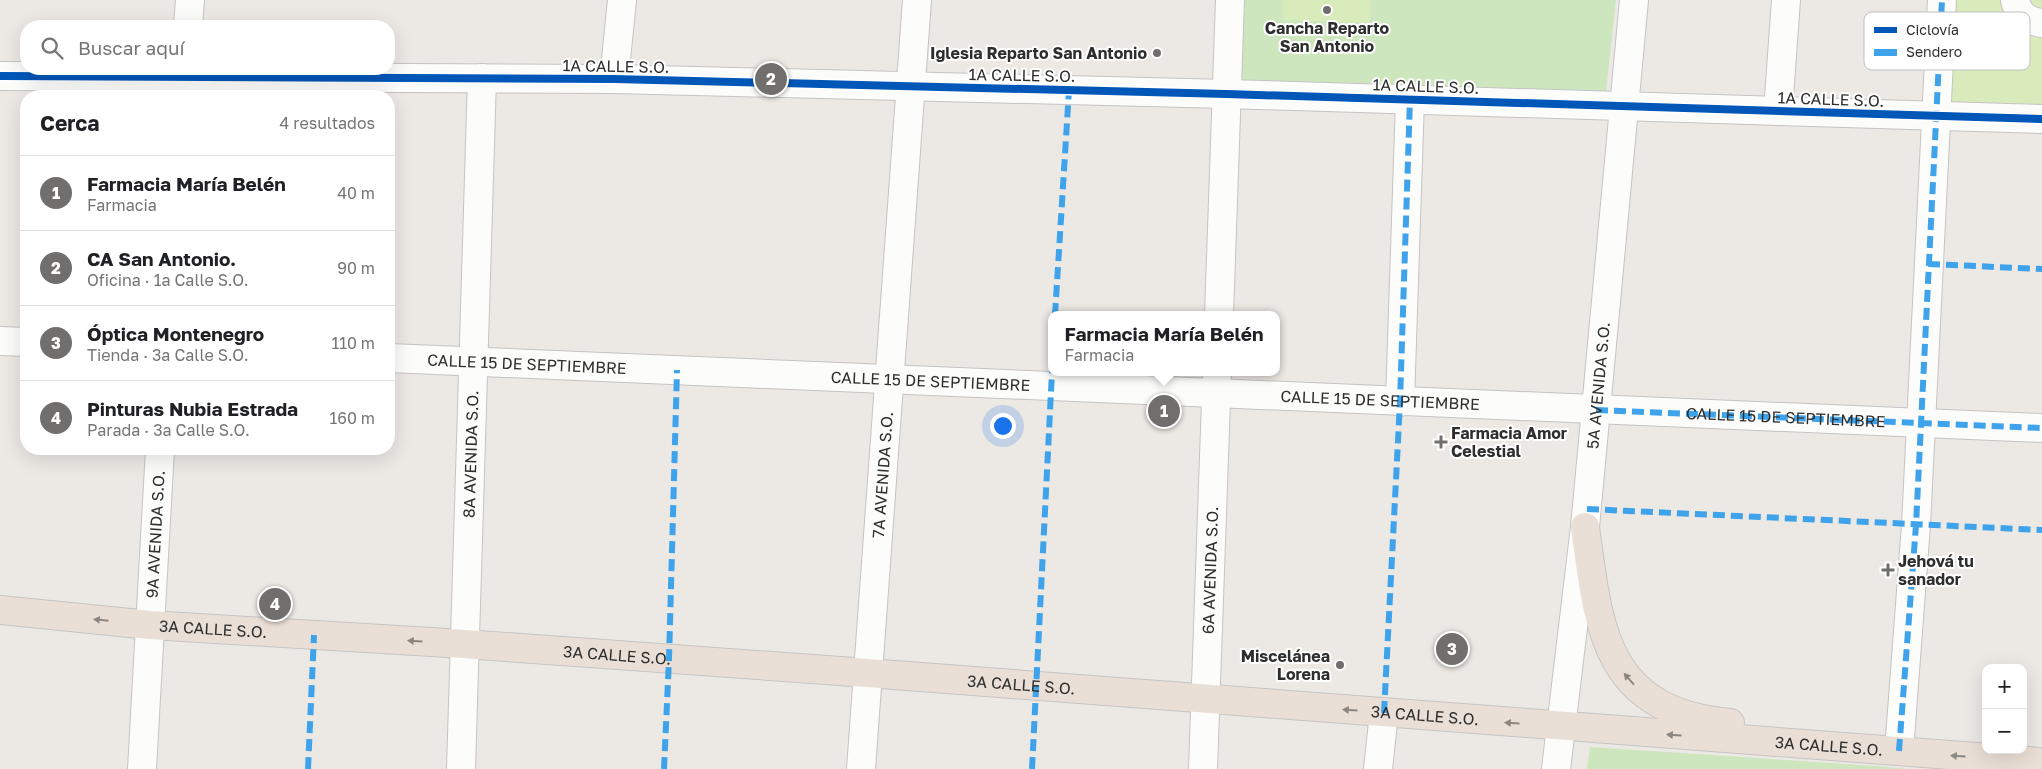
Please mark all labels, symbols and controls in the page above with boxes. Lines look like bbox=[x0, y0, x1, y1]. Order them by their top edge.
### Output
marker: Cancha Reparto San Antonio bbox=[1321, 4, 1333, 16]
legend bbox=[1864, 12, 2030, 70]
place label: Cancha Reparto San Antonio bbox=[1265, 18, 1390, 56]
search box bbox=[20, 20, 395, 75]
text: Ciclovía bbox=[1906, 21, 1959, 38]
icon: search bbox=[38, 34, 66, 62]
text: Buscar aquí bbox=[78, 36, 185, 59]
place label: Iglesia Reparto San Antonio bbox=[930, 43, 1147, 63]
text: Sendero bbox=[1906, 43, 1962, 60]
marker: Iglesia Reparto San Antonio bbox=[1151, 47, 1163, 59]
street label: 1A CALLE S.O. bbox=[563, 55, 669, 77]
pin: 2 bbox=[755, 60, 787, 98]
street label: 1A CALLE S.O. bbox=[969, 64, 1075, 86]
street label: 1A CALLE S.O. bbox=[1372, 74, 1480, 98]
street label: 1A CALLE S.O. bbox=[1777, 87, 1885, 111]
text: Cerca bbox=[40, 110, 99, 136]
text: 4 resultados bbox=[280, 113, 375, 133]
text: Farmacia María Belén bbox=[87, 172, 286, 195]
text: 1 bbox=[52, 183, 60, 203]
text: 40 m bbox=[337, 183, 375, 203]
text: Farmacia bbox=[87, 195, 157, 215]
text: CA San Antonio. bbox=[87, 247, 236, 270]
text: 2 bbox=[51, 258, 61, 278]
text: 90 m bbox=[337, 258, 375, 278]
text: Oficina · 1a Calle S.O. bbox=[87, 270, 249, 290]
popup bbox=[1048, 311, 1280, 376]
street label: 5A AVENIDA S.O. bbox=[1582, 321, 1614, 450]
text: Óptica Montenegro bbox=[87, 322, 264, 345]
text: Farmacia María Belén bbox=[1065, 322, 1263, 345]
text: 3 bbox=[51, 333, 61, 353]
text: 110 m bbox=[331, 333, 375, 353]
text: Tienda · 3a Calle S.O. bbox=[87, 345, 249, 365]
text: Farmacia bbox=[1065, 345, 1134, 365]
street label: CALLE 15 DE SEPTIEMBRE bbox=[427, 350, 627, 378]
street label: CALLE 15 DE SEPTIEMBRE bbox=[830, 367, 1031, 395]
street label: CALLE 15 DE SEPTIEMBRE bbox=[1280, 386, 1480, 414]
street label: 8A AVENIDA S.O. bbox=[459, 390, 483, 518]
pin: 1 bbox=[1148, 392, 1180, 430]
text: Pinturas Nubia Estrada bbox=[87, 397, 298, 420]
street label: CALLE 15 DE SEPTIEMBRE bbox=[1686, 403, 1886, 431]
text: 4 bbox=[51, 408, 61, 428]
text: 160 m bbox=[329, 408, 375, 428]
street label: 7A AVENIDA S.O. bbox=[868, 411, 897, 539]
your location bbox=[990, 413, 1016, 439]
text: Parada · 3a Calle S.O. bbox=[87, 420, 250, 440]
place label: Farmacia Amor Celestial bbox=[1451, 423, 1567, 461]
marker: Farmacia Amor Celestial bbox=[1435, 436, 1447, 448]
street label: 9A AVENIDA S.O. bbox=[142, 470, 169, 599]
street label: 6A AVENIDA S.O. bbox=[1198, 506, 1222, 634]
place label: Jehová tu sanador bbox=[1898, 551, 1974, 589]
marker: Jehová tu sanador bbox=[1882, 564, 1894, 576]
pin: 4 bbox=[259, 585, 291, 623]
one-way arrow bbox=[93, 616, 109, 624]
street label: 3A CALLE S.O. bbox=[158, 616, 268, 642]
pin: 3 bbox=[1436, 630, 1468, 668]
one-way arrow bbox=[407, 636, 423, 644]
street label: 3A CALLE S.O. bbox=[563, 641, 672, 669]
place label: Miscelánea Lorena bbox=[1241, 646, 1330, 684]
marker: Miscelánea Lorena bbox=[1334, 659, 1346, 671]
map controls bbox=[1982, 664, 2027, 754]
button: + bbox=[1982, 664, 2027, 709]
street label: 3A CALLE S.O. bbox=[966, 671, 1076, 699]
one-way arrow bbox=[1623, 674, 1635, 686]
street label: 3A CALLE S.O. bbox=[1370, 701, 1480, 729]
one-way arrow bbox=[1342, 706, 1358, 714]
button: − bbox=[1982, 709, 2027, 754]
one-way arrow bbox=[1504, 718, 1520, 726]
one-way arrow bbox=[1666, 730, 1682, 738]
street label: 3A CALLE S.O. bbox=[1774, 732, 1884, 760]
one-way arrow bbox=[1950, 751, 1966, 759]

